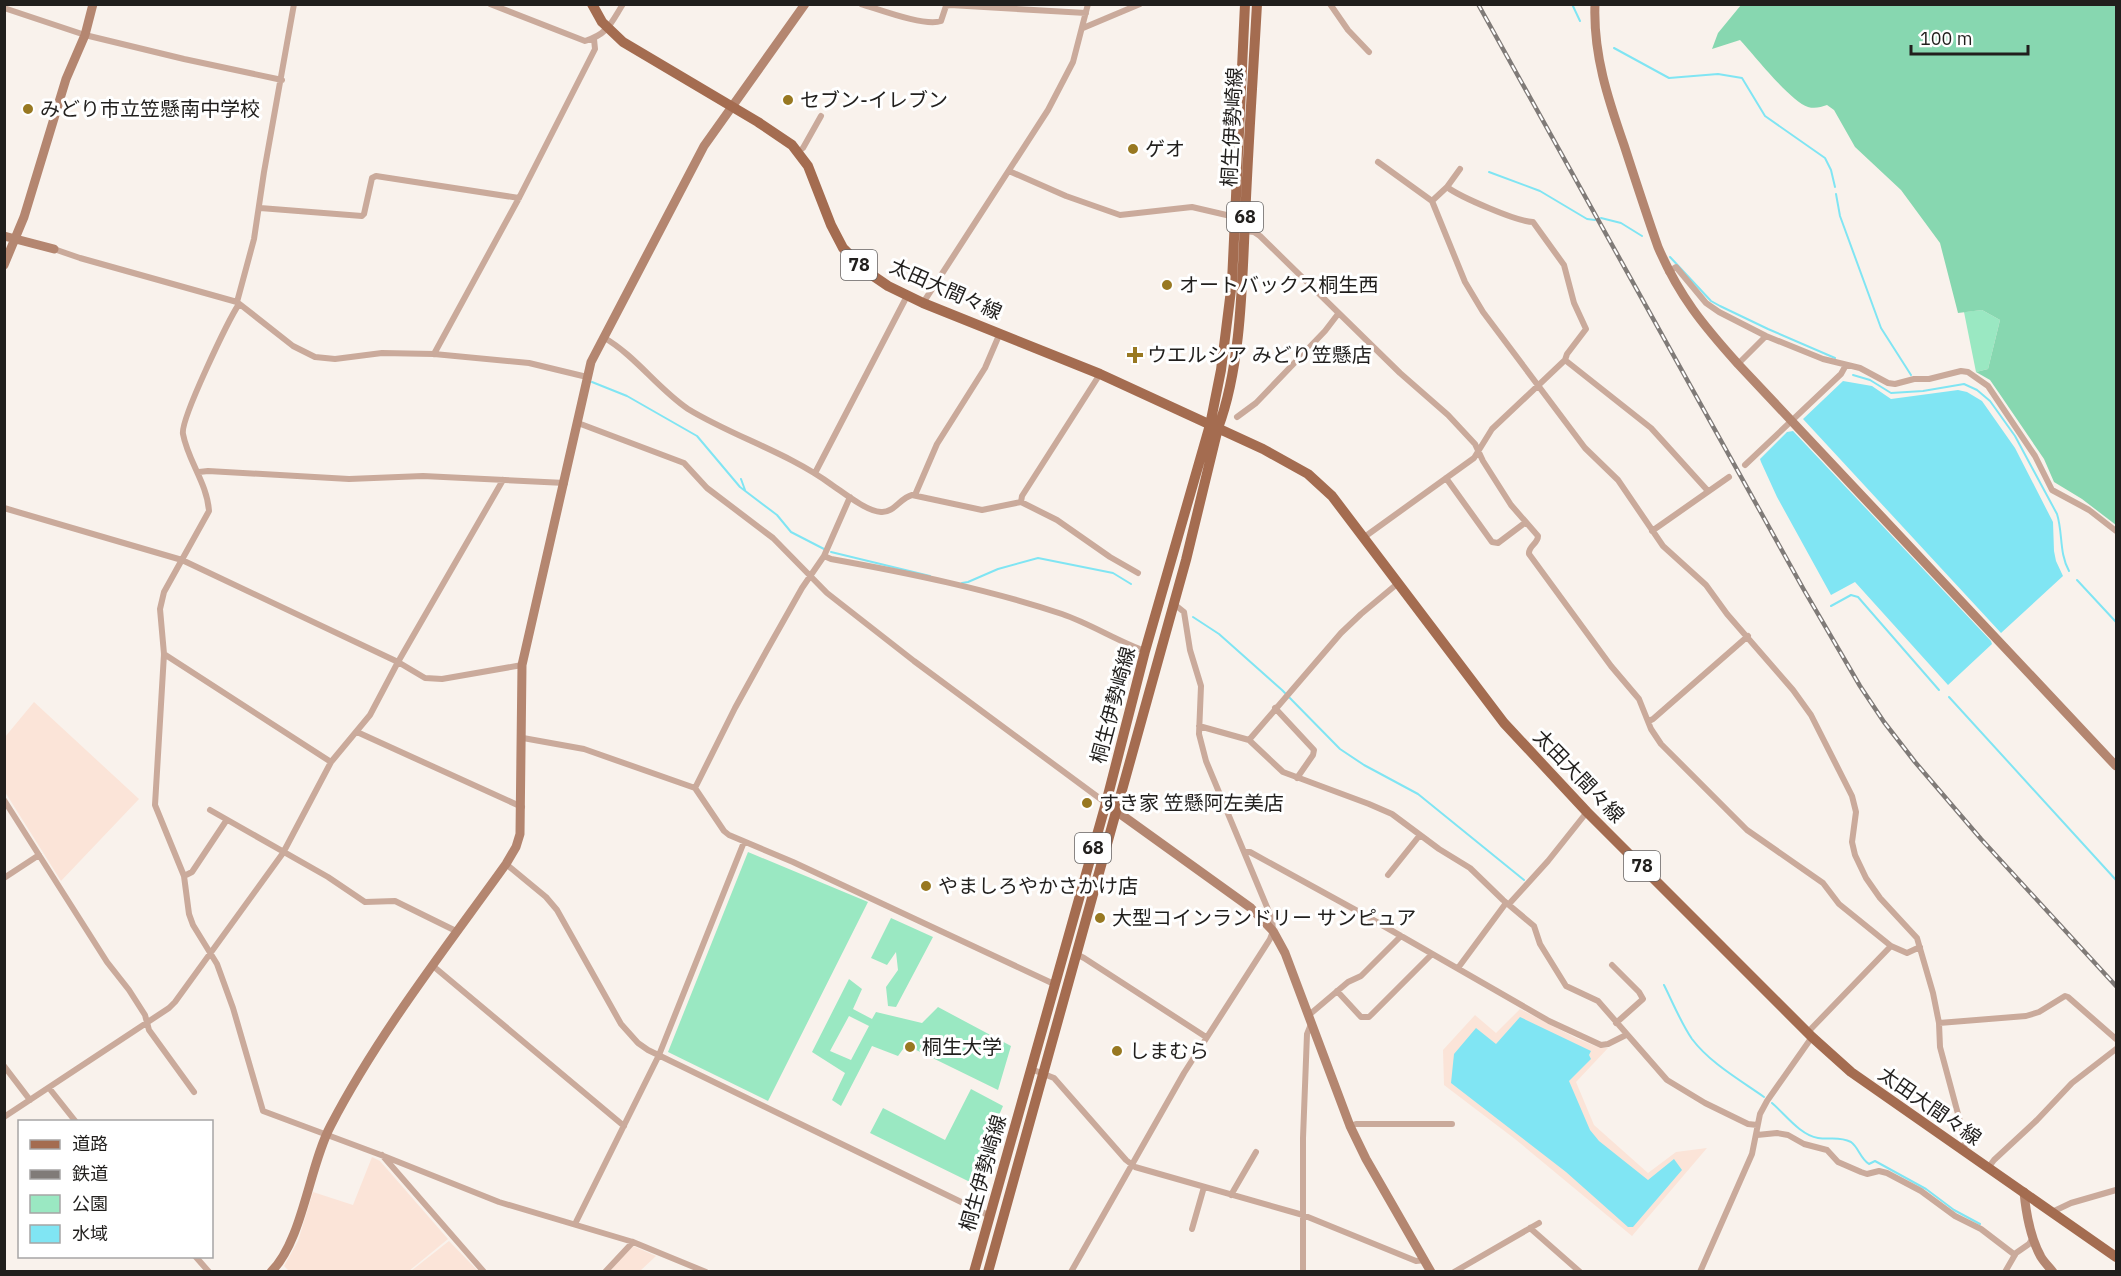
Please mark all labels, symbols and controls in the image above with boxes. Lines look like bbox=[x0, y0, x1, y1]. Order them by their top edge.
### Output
scale bar bbox=[1911, 18, 2028, 56]
text: 100 m bbox=[1920, 27, 1972, 50]
street label: 桐生伊勢崎線 bbox=[1215, 66, 1248, 188]
place label: セブン-イレブン bbox=[800, 86, 948, 113]
marker: セブン-イレブン bbox=[781, 93, 795, 107]
place label: みどり市立笠懸南中学校 bbox=[40, 95, 260, 122]
marker: みどり市立笠懸南中学校 bbox=[21, 102, 35, 116]
place label: ゲオ bbox=[1145, 135, 1185, 162]
marker: ゲオ bbox=[1126, 142, 1140, 156]
road number: 68 bbox=[1227, 202, 1263, 232]
road number: 78 bbox=[841, 250, 877, 280]
street label: 太田大間々線 bbox=[886, 252, 1007, 325]
place label: オートバックス桐生西 bbox=[1179, 271, 1378, 298]
marker: オートバックス桐生西 bbox=[1160, 278, 1174, 292]
place label: ウエルシア みどり笠懸店 bbox=[1147, 341, 1372, 368]
marker: ウエルシア みどり笠懸店 bbox=[1128, 348, 1142, 362]
street label: 桐生伊勢崎線 bbox=[1084, 643, 1141, 766]
street label: 太田大間々線 bbox=[1528, 723, 1631, 828]
place label: すき家 笠懸阿左美店 bbox=[1099, 789, 1284, 816]
marker: すき家 笠懸阿左美店 bbox=[1080, 796, 1094, 810]
road number: 68 bbox=[1075, 833, 1111, 863]
road number: 78 bbox=[1624, 851, 1660, 881]
place label: やましろやかさかけ店 bbox=[938, 872, 1138, 899]
marker: やましろやかさかけ店 bbox=[919, 879, 933, 893]
place label: 大型コインランドリー サンピュア bbox=[1112, 904, 1416, 931]
marker: 大型コインランドリー サンピュア bbox=[1093, 911, 1107, 925]
place label: 桐生大学 bbox=[922, 1033, 1002, 1060]
place label: しまむら bbox=[1129, 1037, 1209, 1064]
marker: 桐生大学 bbox=[903, 1040, 917, 1054]
marker: しまむら bbox=[1110, 1044, 1124, 1058]
street label: 太田大間々線 bbox=[1873, 1060, 1987, 1151]
street label: 桐生伊勢崎線 bbox=[953, 1111, 1012, 1234]
legend bbox=[18, 1120, 213, 1258]
text: 道路 bbox=[72, 1132, 108, 1155]
text: 鉄道 bbox=[72, 1162, 108, 1185]
text: 公園 bbox=[72, 1192, 108, 1215]
text: 水域 bbox=[72, 1222, 108, 1245]

